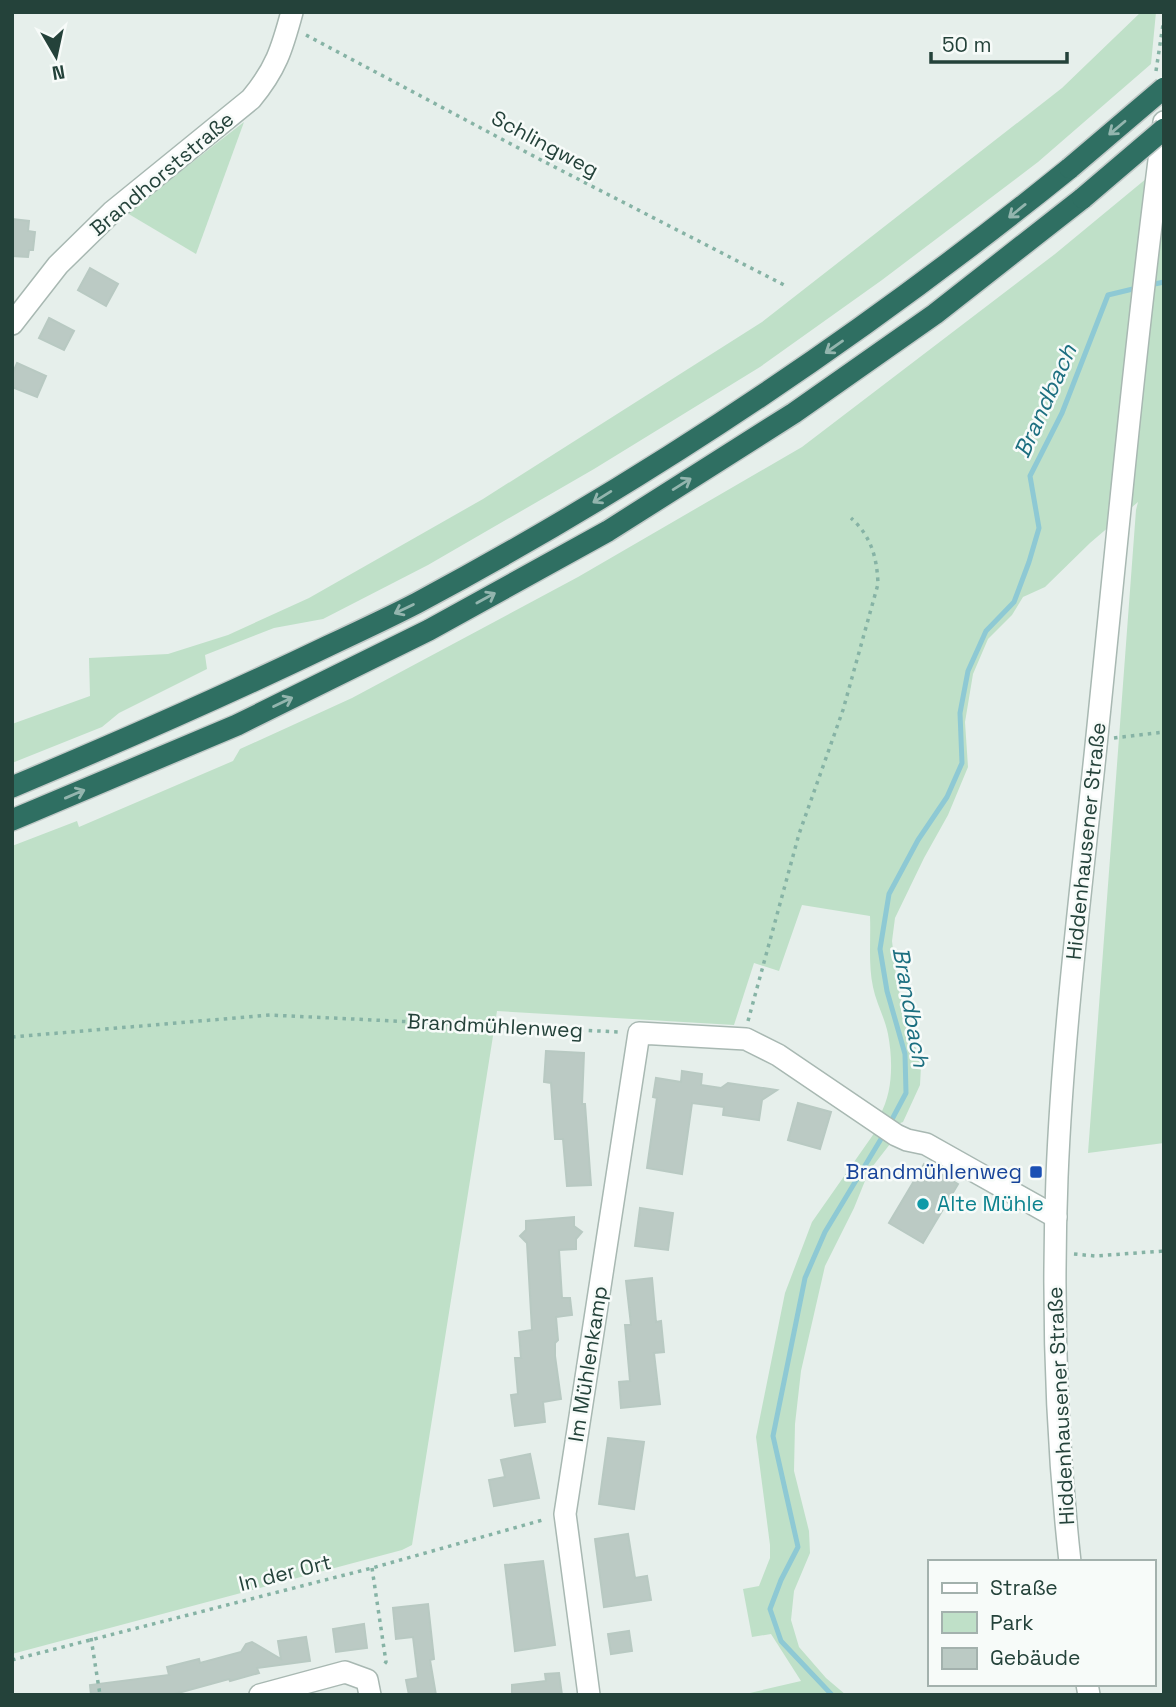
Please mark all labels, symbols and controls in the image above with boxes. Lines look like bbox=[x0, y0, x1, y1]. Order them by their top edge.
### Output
north arrow bbox=[21, 21, 91, 91]
scale bar bbox=[931, 21, 1068, 65]
text: 50 m bbox=[942, 31, 992, 58]
text: N bbox=[50, 59, 67, 86]
street label: Schlingweg bbox=[487, 104, 603, 183]
street label: Brandhorststraße bbox=[84, 106, 239, 242]
one-way arrow bbox=[1108, 120, 1126, 136]
one-way arrow bbox=[1008, 203, 1026, 218]
one-way arrow bbox=[825, 339, 844, 354]
water label: Brandbach bbox=[1007, 339, 1084, 462]
one-way arrow bbox=[672, 476, 691, 491]
one-way arrow bbox=[593, 490, 613, 504]
one-way arrow bbox=[475, 591, 495, 605]
one-way arrow bbox=[394, 603, 415, 617]
one-way arrow bbox=[272, 694, 293, 708]
street label: Hiddenhausener Straße bbox=[1060, 721, 1111, 961]
one-way arrow bbox=[64, 786, 85, 799]
water label: Brandbach bbox=[886, 945, 936, 1070]
street label: Brandmühlenweg bbox=[406, 1007, 584, 1044]
place label: Brandmühlenweg bbox=[846, 1158, 1022, 1185]
marker: Brandmühlenweg bbox=[1028, 1164, 1044, 1180]
place label: Alte Mühle bbox=[937, 1190, 1044, 1217]
marker: Alte Mühle bbox=[915, 1196, 931, 1212]
street label: Im Mühlenkamp bbox=[562, 1284, 613, 1444]
street label: Hiddenhausener Straße bbox=[1041, 1286, 1080, 1526]
street label: In der Ort bbox=[236, 1548, 334, 1597]
legend bbox=[928, 1560, 1155, 1686]
text: Straße bbox=[990, 1574, 1058, 1601]
text: Park bbox=[990, 1609, 1034, 1636]
text: Gebäude bbox=[990, 1644, 1080, 1671]

